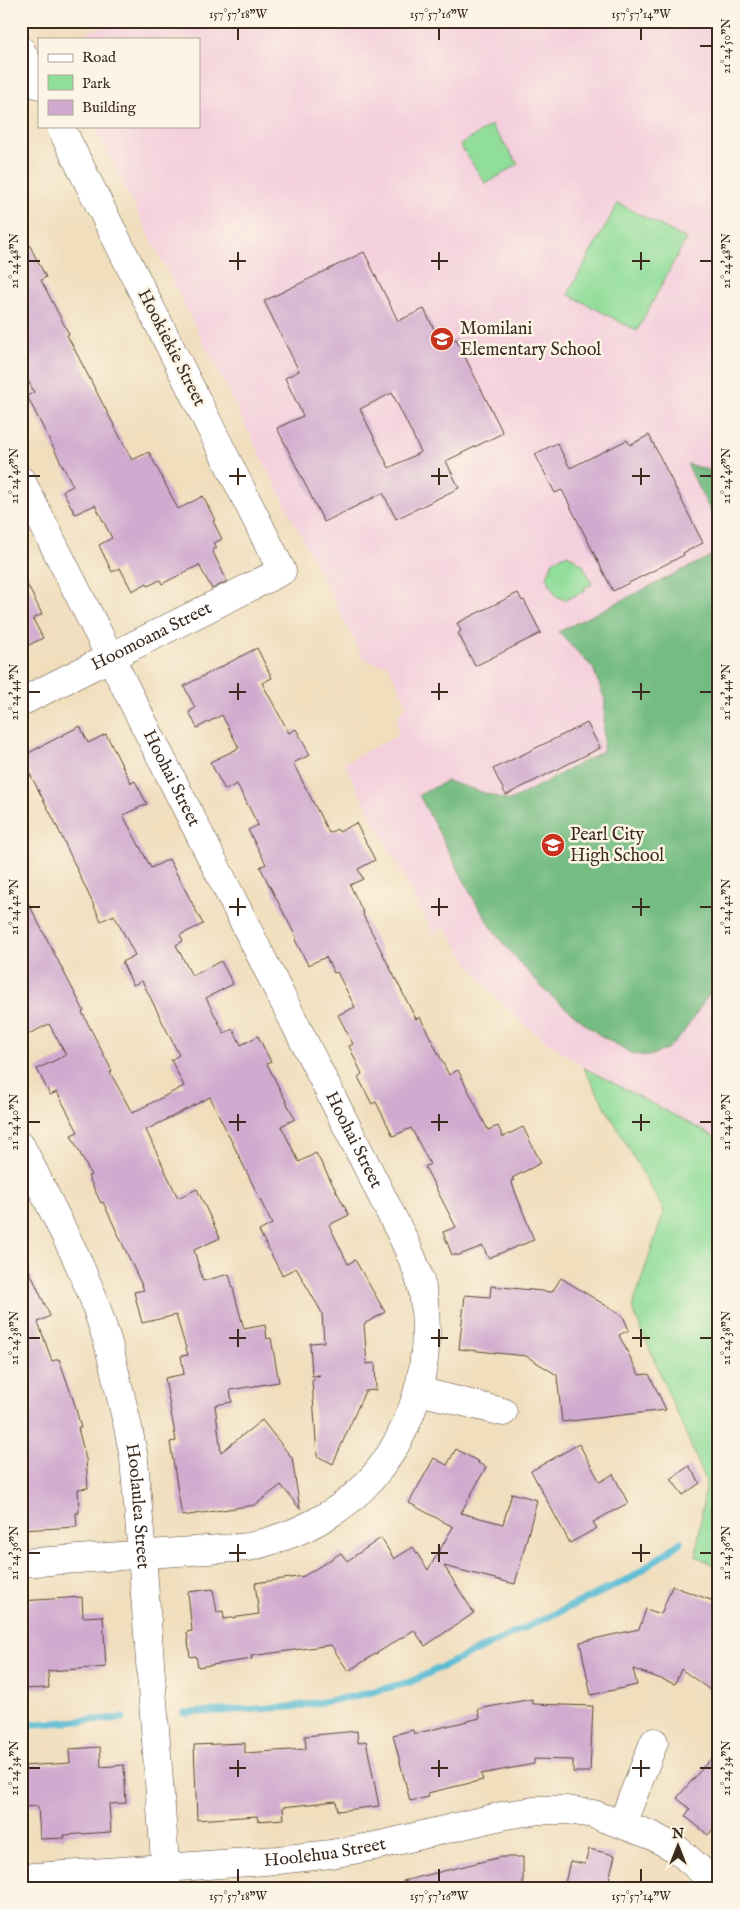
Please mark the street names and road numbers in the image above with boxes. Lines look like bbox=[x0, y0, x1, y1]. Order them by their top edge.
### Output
street label: Hookiekie Street bbox=[132, 286, 210, 410]
street label: Hoomoana Street bbox=[87, 597, 216, 676]
street label: Hoohai Street bbox=[137, 726, 205, 831]
street label: Hoohai Street bbox=[320, 1088, 388, 1192]
street label: Hoolaulea Street bbox=[120, 1441, 155, 1570]
street label: Hoolehua Street bbox=[263, 1832, 388, 1872]

